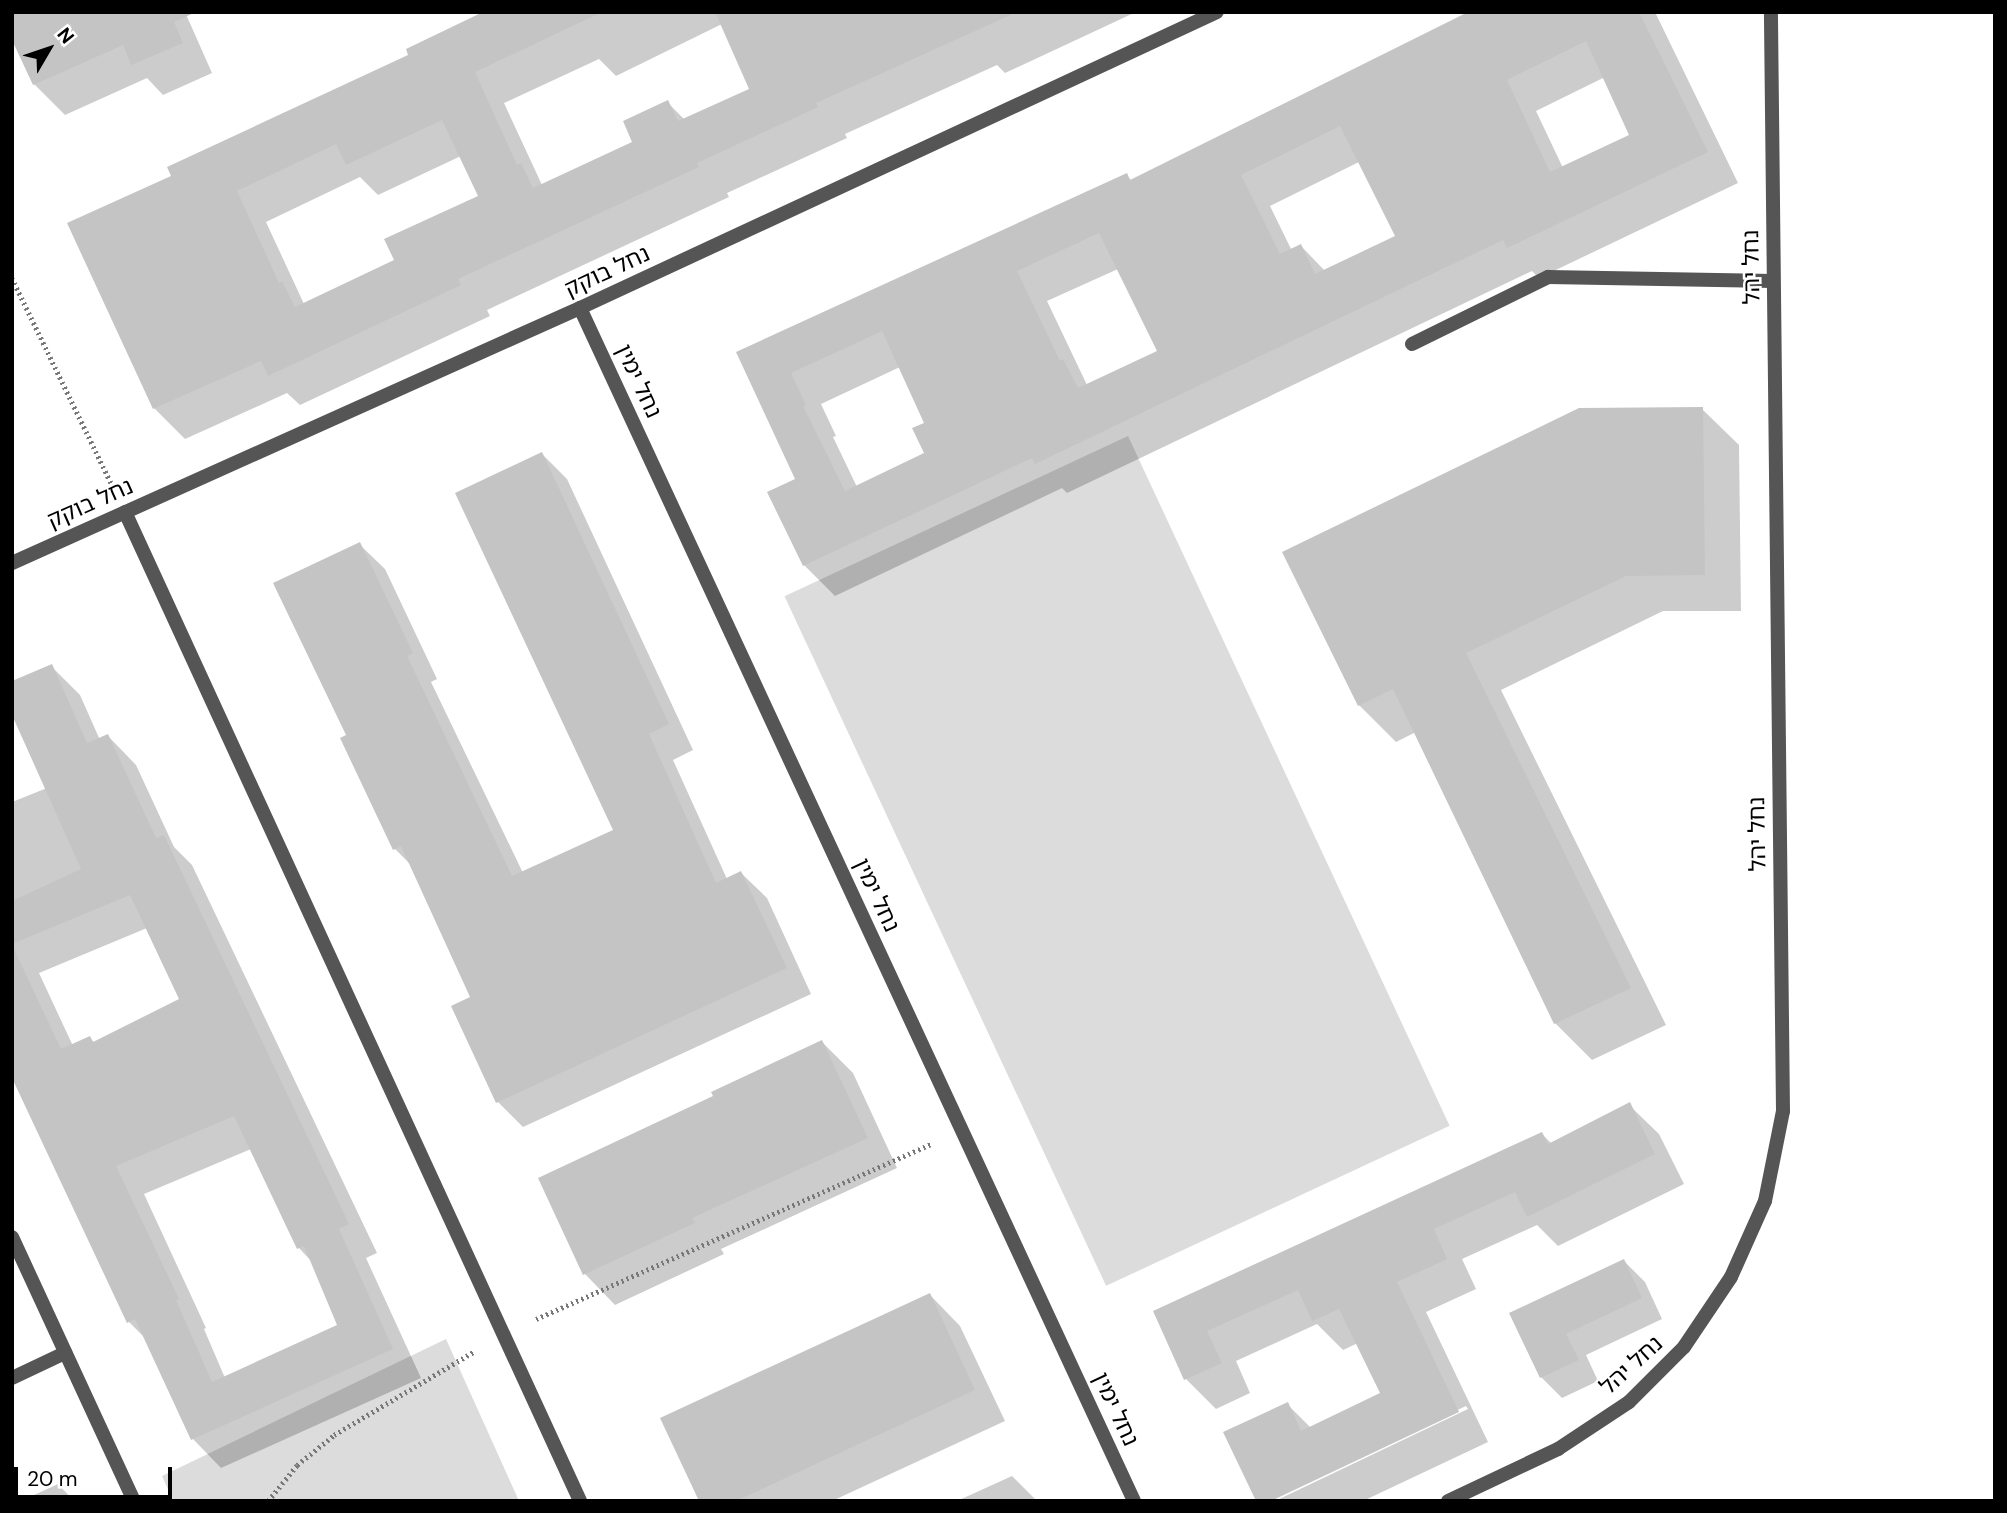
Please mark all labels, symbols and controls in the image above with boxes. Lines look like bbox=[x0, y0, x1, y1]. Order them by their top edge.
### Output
north arrow bbox=[14, 14, 84, 84]
text: N bbox=[52, 22, 80, 49]
street label: נחל יהל bbox=[1737, 229, 1765, 305]
street label: נחל בוקק bbox=[560, 239, 654, 303]
street label: נחל ימין bbox=[610, 340, 668, 422]
street label: נחל בוקק bbox=[43, 472, 137, 534]
street label: נחל יהל bbox=[1743, 796, 1771, 872]
street label: נחל ימין bbox=[848, 854, 906, 936]
street label: נחל יהל bbox=[1594, 1330, 1668, 1400]
street label: נחל ימין bbox=[1087, 1368, 1145, 1450]
scale bar bbox=[18, 1454, 175, 1498]
text: 20 m bbox=[27, 1465, 78, 1493]

